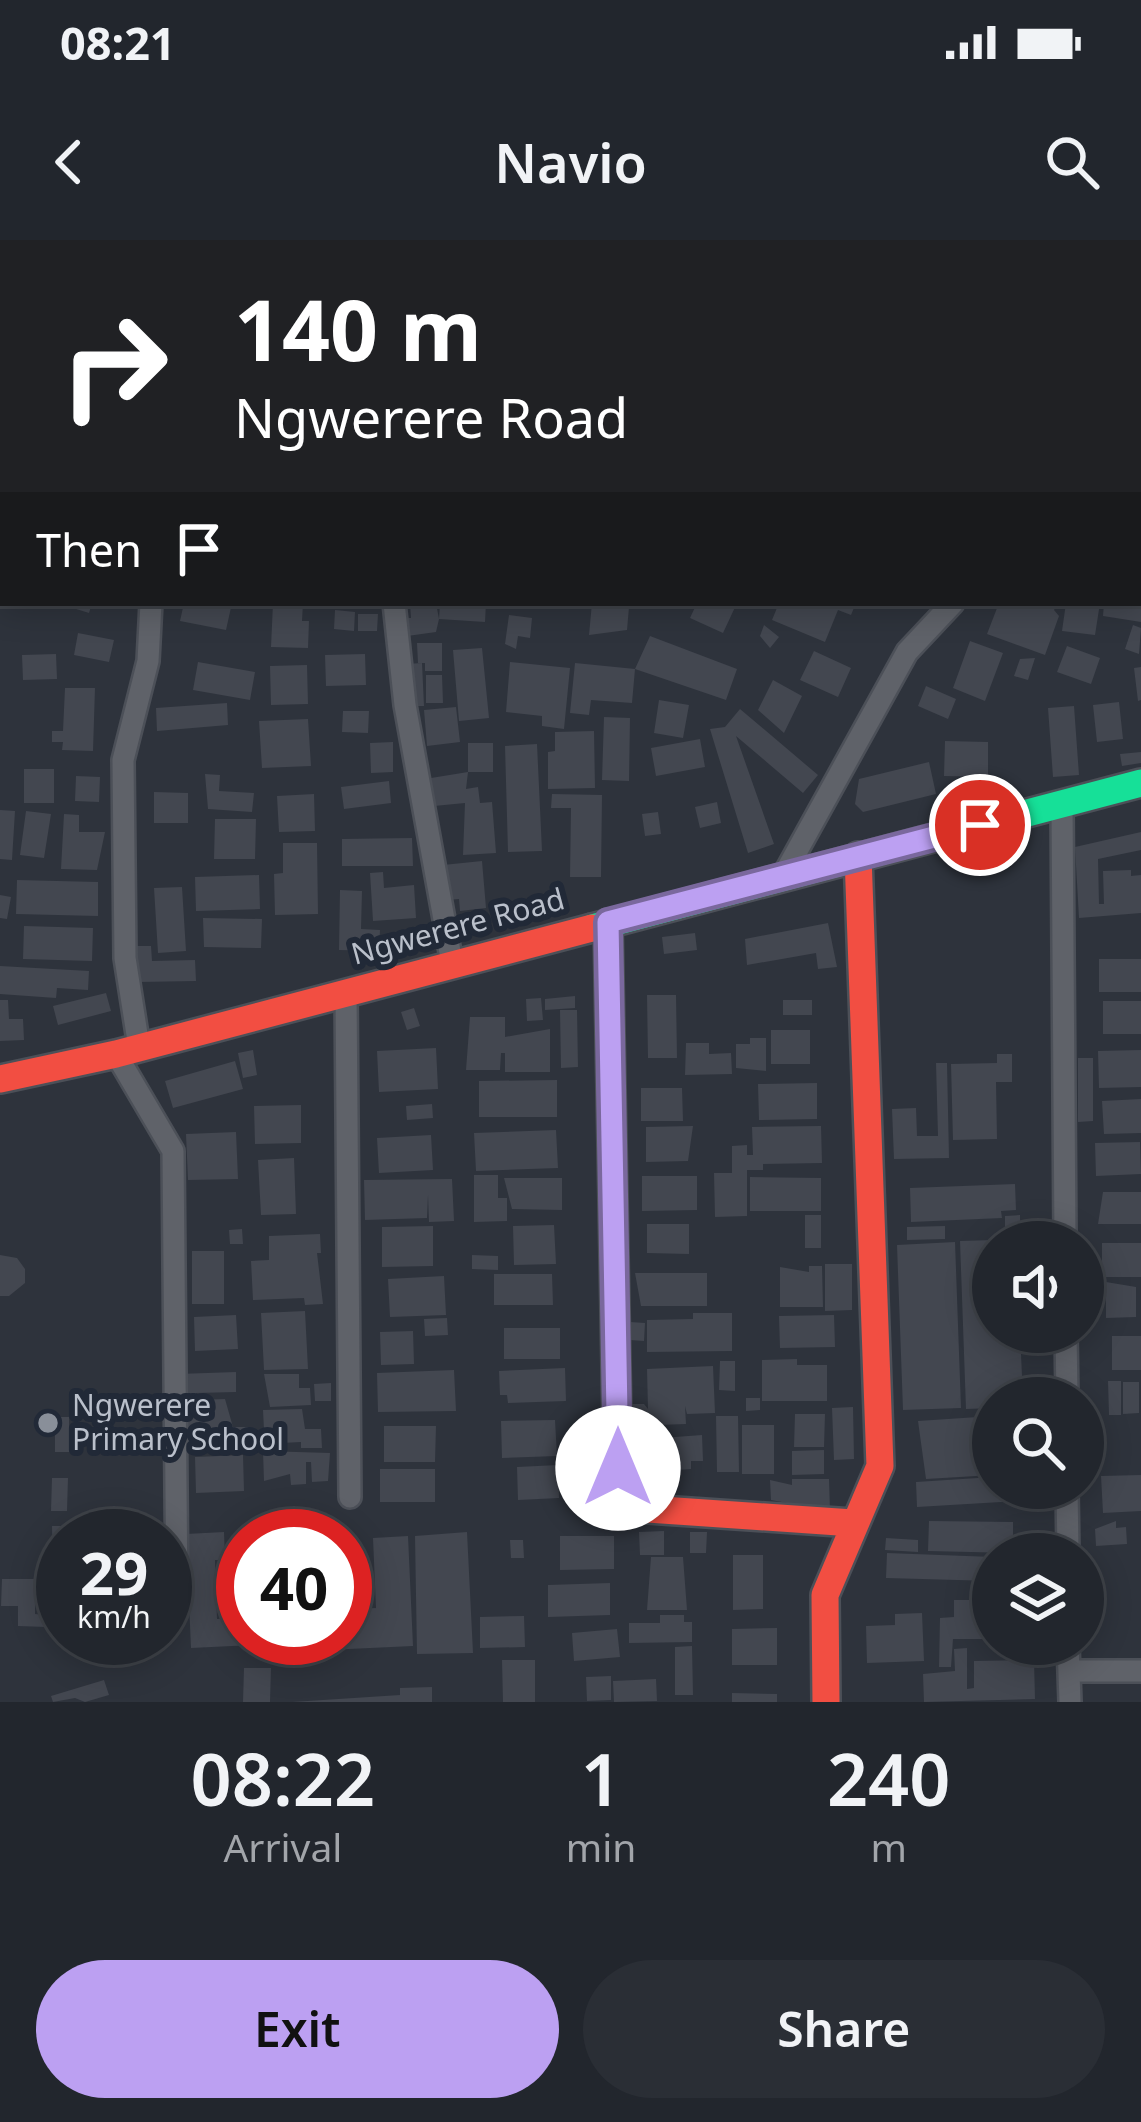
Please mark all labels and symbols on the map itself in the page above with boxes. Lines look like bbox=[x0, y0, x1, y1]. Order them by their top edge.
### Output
pin bbox=[929, 774, 1031, 876]
street label: Ngwerere Road bbox=[347, 877, 569, 974]
place label: Ngwerere Primary School bbox=[72, 1384, 284, 1459]
position arrow bbox=[555, 1405, 681, 1531]
marker: Ngwerere Primary School bbox=[35, 1410, 61, 1436]
speed limit sign: 40 bbox=[216, 1509, 372, 1665]

